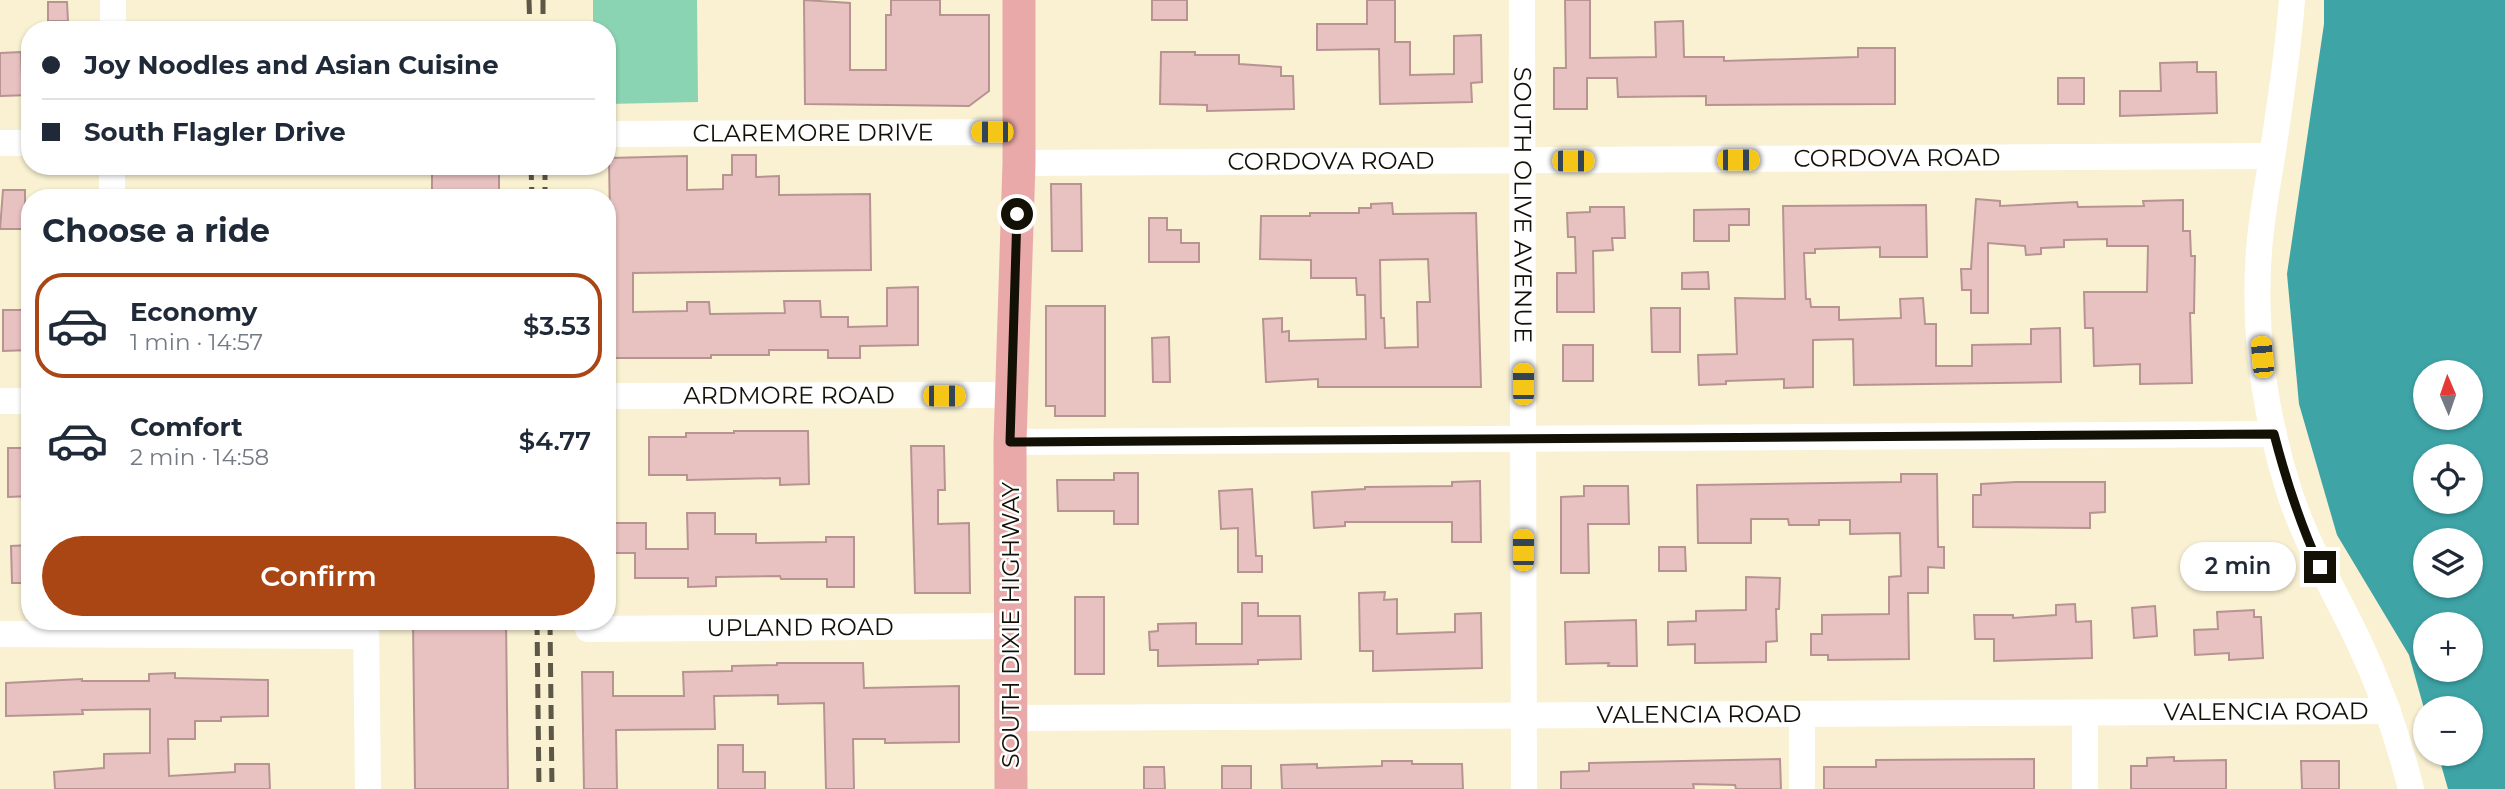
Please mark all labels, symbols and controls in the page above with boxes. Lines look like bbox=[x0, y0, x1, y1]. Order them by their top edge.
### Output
text: Joy Noodles and Asian Cuisine bbox=[84, 49, 499, 81]
street label: SOUTH OLIVE AVENUE bbox=[1508, 67, 1538, 343]
text: South Flagler Drive bbox=[84, 116, 346, 148]
street label: CLAREMORE DRIVE bbox=[692, 117, 934, 148]
car bbox=[972, 122, 1014, 143]
street label: CORDOVA ROAD bbox=[1793, 143, 2001, 173]
street label: CORDOVA ROAD bbox=[1227, 146, 1435, 176]
car bbox=[1718, 150, 1760, 171]
car bbox=[1553, 151, 1595, 172]
route start bbox=[1001, 198, 1033, 230]
text: Choose a ride bbox=[42, 211, 270, 250]
icon: car bbox=[46, 294, 109, 357]
text: Economy bbox=[130, 296, 257, 328]
text: $3.53 bbox=[523, 310, 591, 342]
text: 1 min · 14:57 bbox=[130, 328, 263, 356]
car bbox=[2250, 335, 2275, 379]
north arrow bbox=[2413, 360, 2483, 430]
map controls bbox=[2413, 360, 2483, 766]
car bbox=[1513, 363, 1534, 405]
street label: ARDMORE ROAD bbox=[683, 380, 895, 410]
car bbox=[924, 386, 966, 407]
icon: car bbox=[46, 409, 109, 472]
text: Comfort bbox=[130, 411, 242, 443]
text: $4.77 bbox=[519, 425, 591, 457]
text: 2 min · 14:58 bbox=[130, 443, 269, 471]
button: locate bbox=[2413, 444, 2483, 514]
street label: SOUTH DIXIE HIGHWAY bbox=[996, 481, 1025, 768]
button: layers bbox=[2413, 528, 2483, 598]
car bbox=[1513, 529, 1534, 571]
button: Confirm bbox=[42, 536, 595, 616]
callout: 2 min bbox=[2180, 542, 2296, 592]
route end bbox=[2304, 551, 2336, 583]
text: 2 min bbox=[2205, 552, 2271, 580]
street label: UPLAND ROAD bbox=[706, 612, 894, 642]
button: + bbox=[2413, 612, 2483, 682]
street label: VALENCIA ROAD bbox=[2163, 696, 2369, 726]
button: − bbox=[2413, 696, 2483, 766]
street label: VALENCIA ROAD bbox=[1596, 699, 1802, 729]

